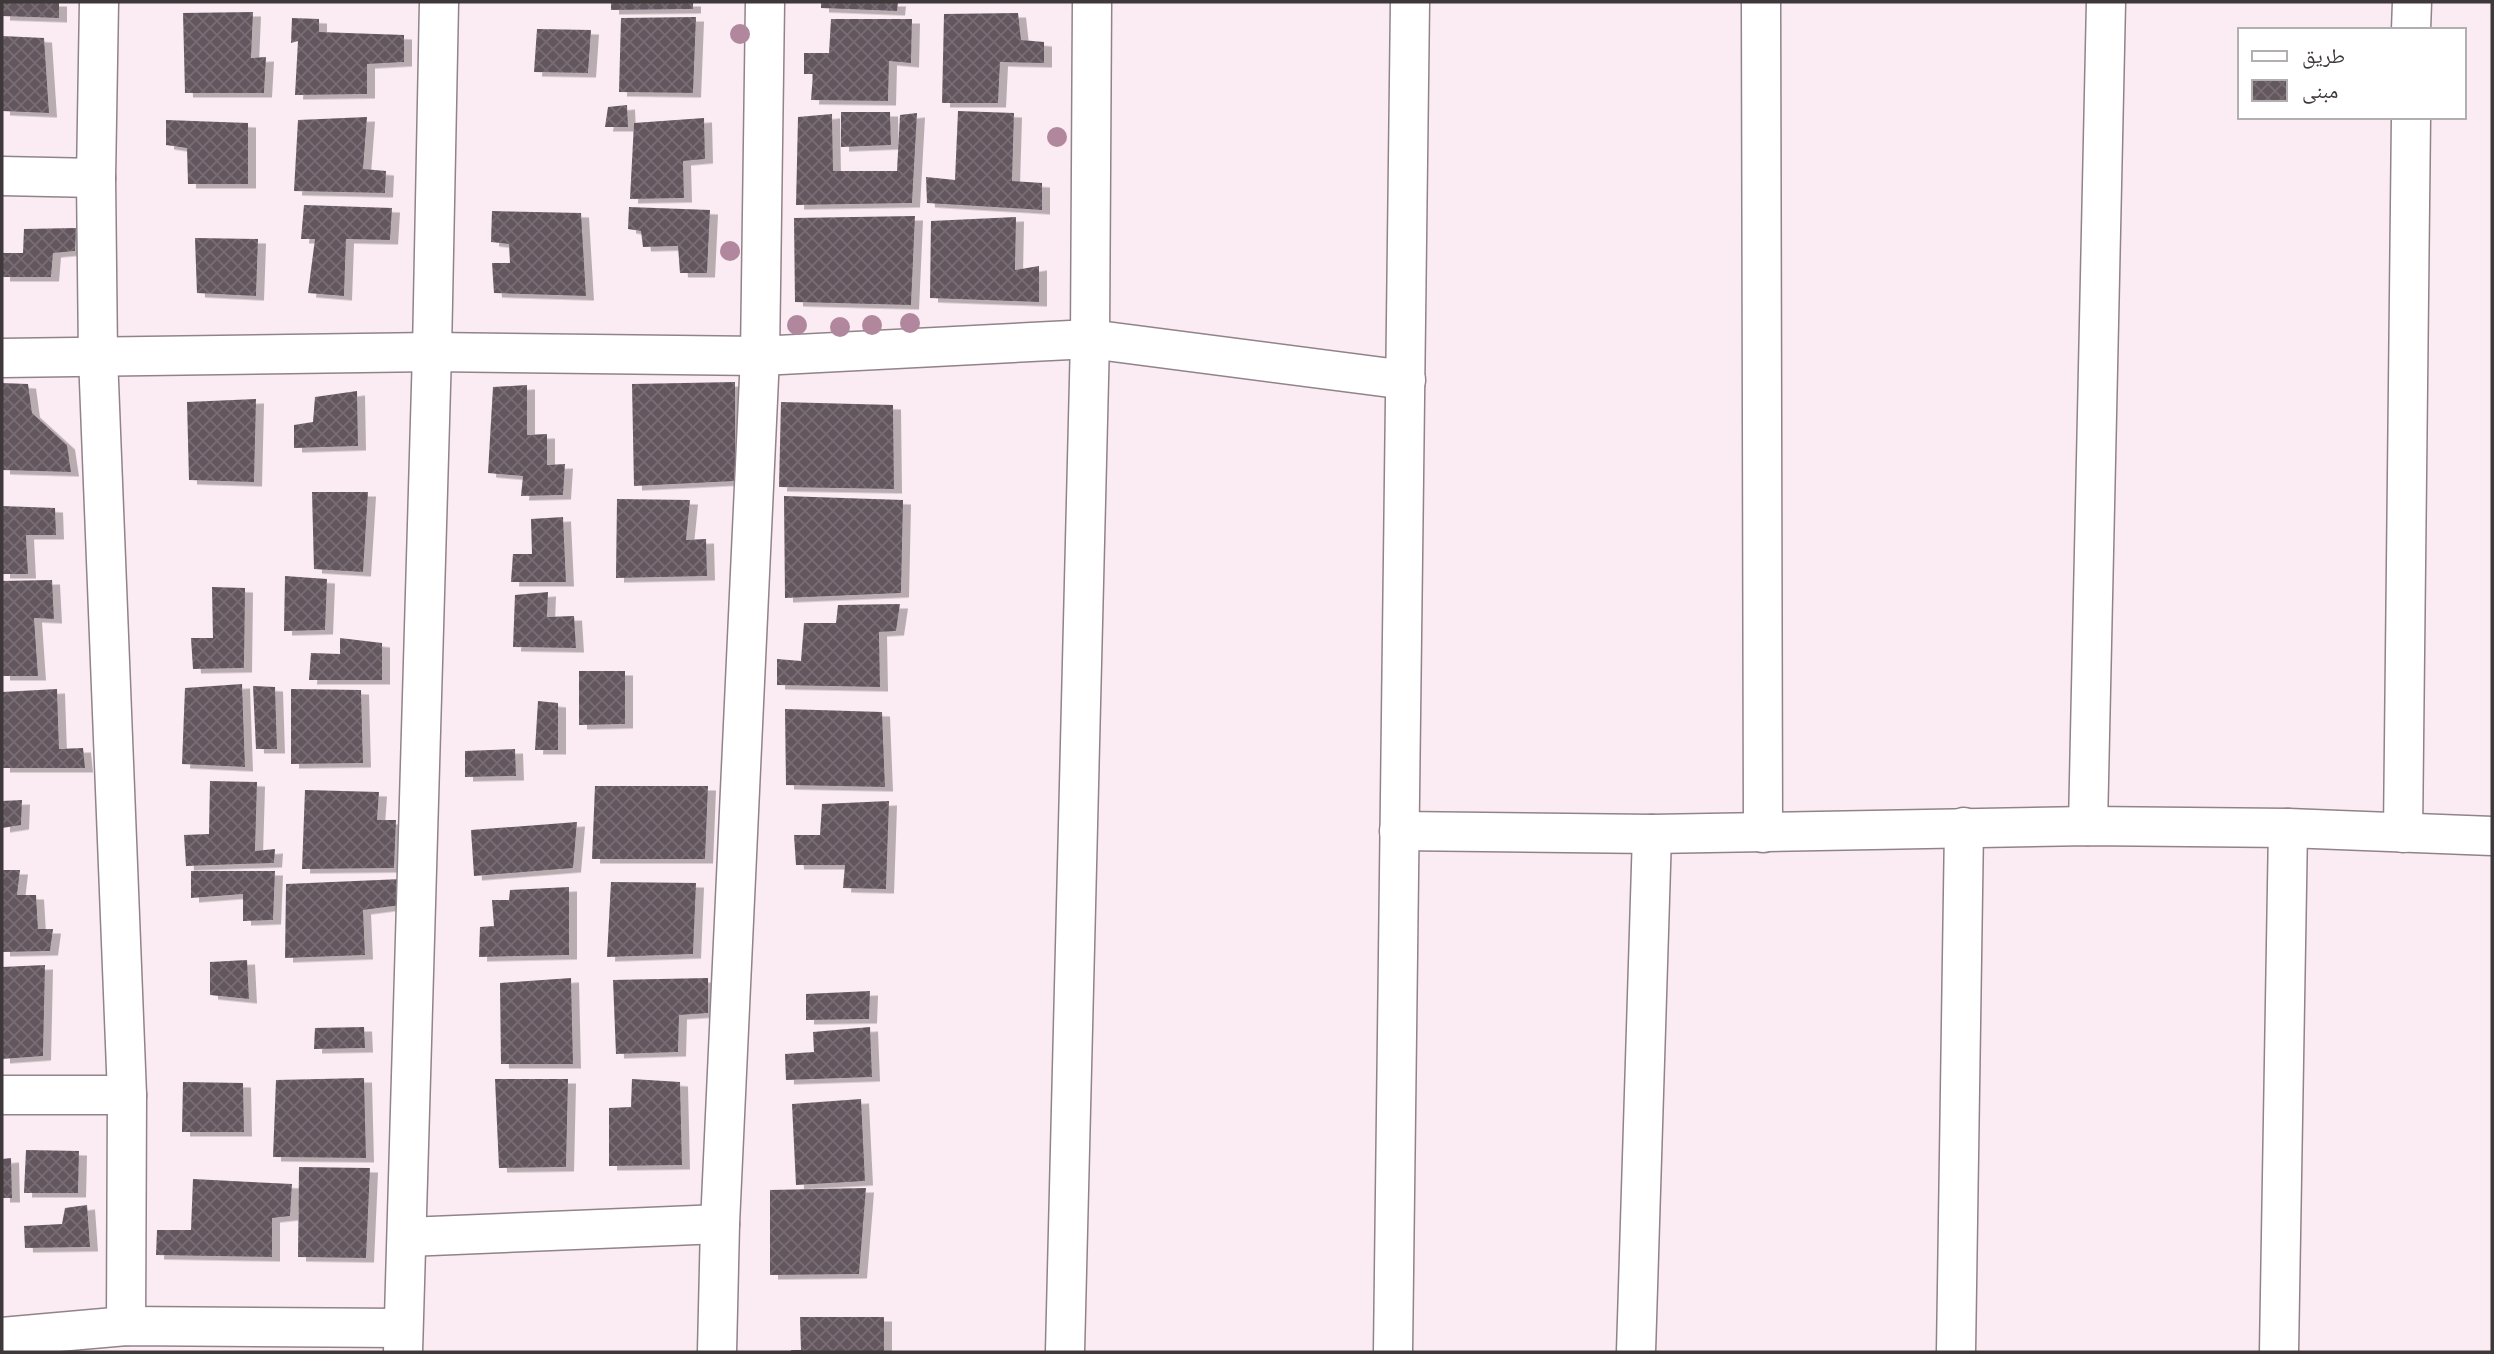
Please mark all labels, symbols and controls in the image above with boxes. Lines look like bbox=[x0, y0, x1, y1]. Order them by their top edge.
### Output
legend bbox=[2238, 28, 2466, 119]
text: طريق bbox=[2302, 44, 2345, 69]
text: مبنى bbox=[2302, 79, 2338, 104]

